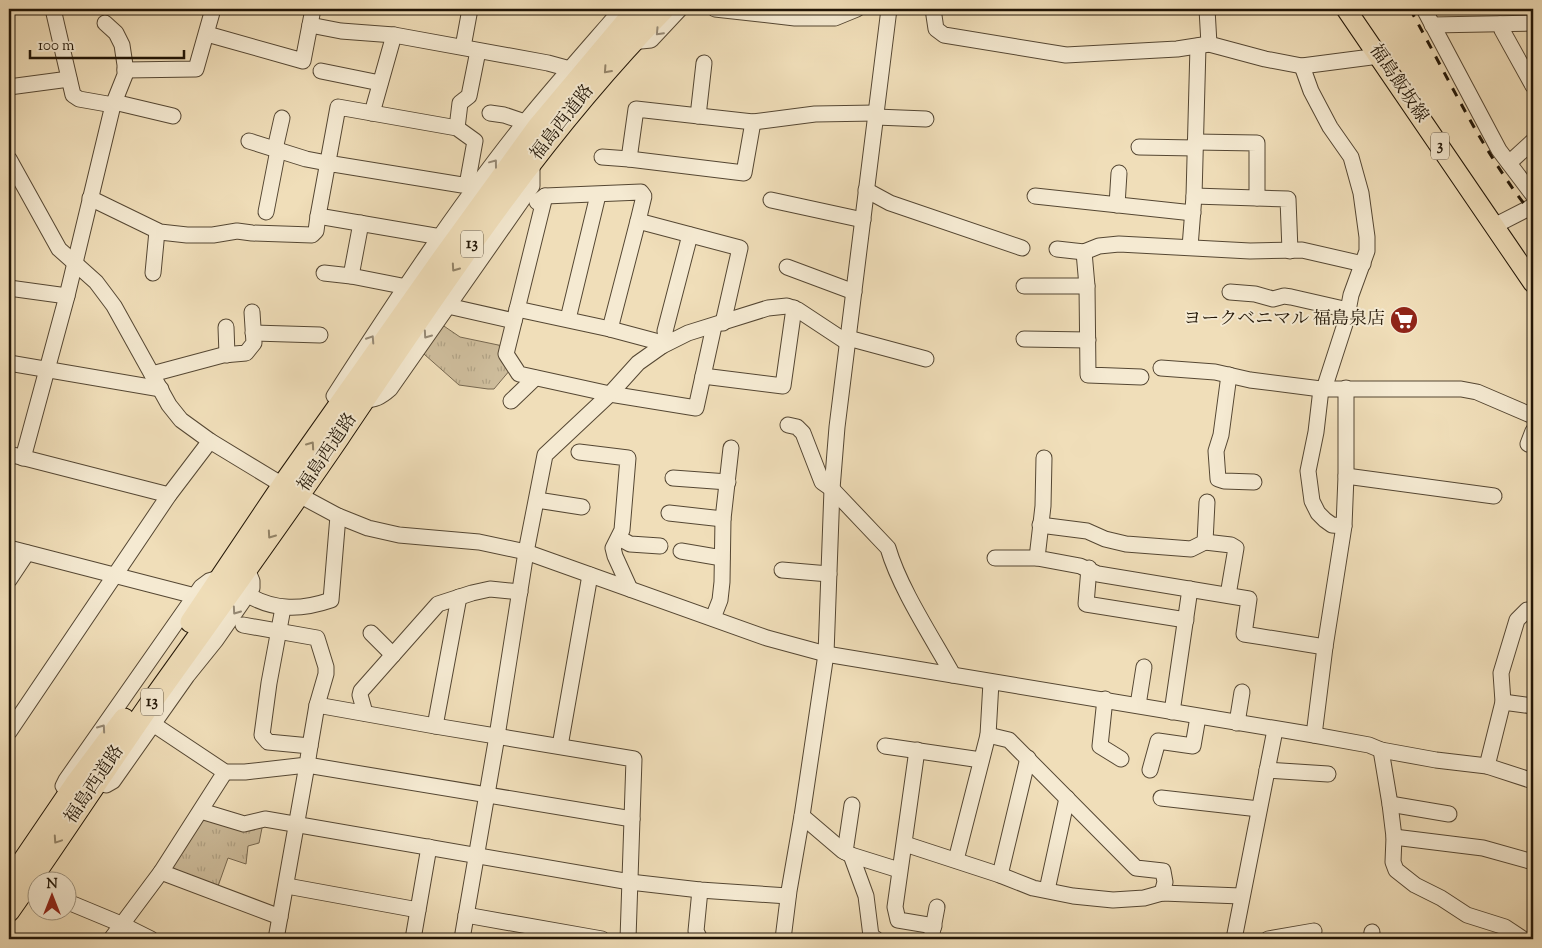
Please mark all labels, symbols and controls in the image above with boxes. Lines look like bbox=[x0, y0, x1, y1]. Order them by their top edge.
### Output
one-way arrow bbox=[656, 26, 665, 35]
scale bar bbox=[30, 28, 184, 60]
text: 100 m bbox=[38, 36, 75, 57]
street label: 福島飯坂線 bbox=[1362, 39, 1434, 129]
one-way arrow bbox=[603, 64, 612, 73]
street label: 福島西道路 bbox=[525, 80, 601, 166]
road number: 3 bbox=[1431, 132, 1449, 160]
one-way arrow bbox=[489, 160, 497, 169]
road number: 13 bbox=[461, 230, 483, 258]
one-way arrow bbox=[452, 262, 461, 272]
supermarket icon: ヨークベニマル 福島泉店 bbox=[1389, 305, 1419, 335]
place label: ヨークベニマル 福島泉店 bbox=[1183, 307, 1385, 333]
one-way arrow bbox=[424, 330, 433, 339]
one-way arrow bbox=[365, 336, 374, 345]
street label: 福島西道路 bbox=[292, 408, 364, 498]
one-way arrow bbox=[305, 441, 314, 451]
one-way arrow bbox=[268, 529, 277, 539]
one-way arrow bbox=[233, 606, 242, 615]
road number: 13 bbox=[141, 689, 163, 716]
one-way arrow bbox=[96, 724, 105, 734]
street label: 福島西道路 bbox=[59, 740, 131, 830]
one-way arrow bbox=[54, 835, 63, 844]
north arrow bbox=[28, 870, 78, 920]
text: N bbox=[46, 875, 58, 895]

